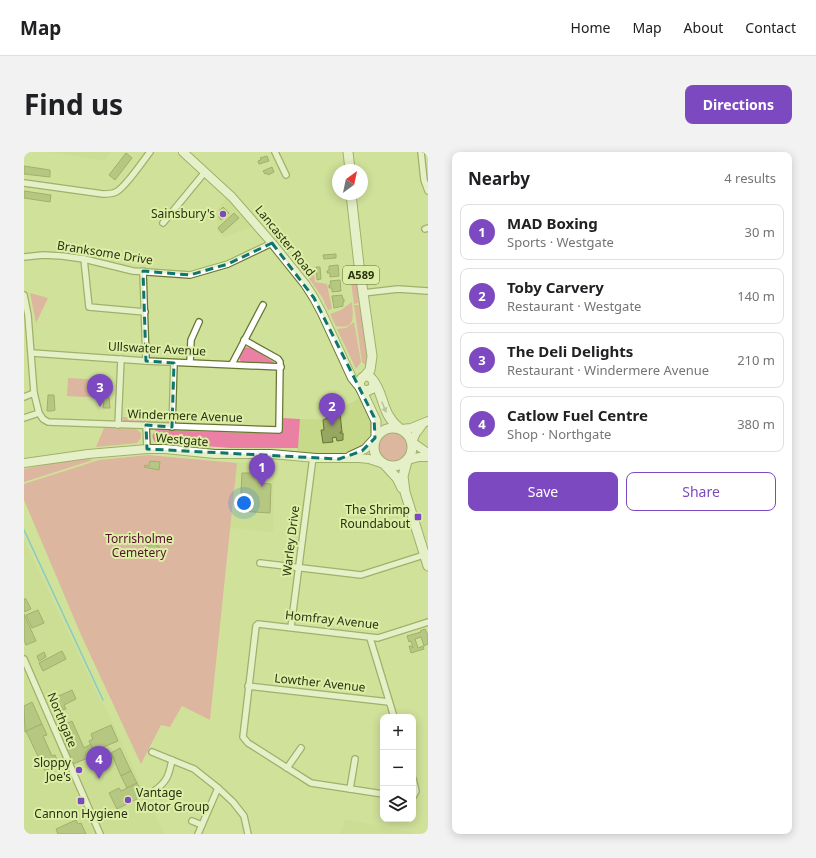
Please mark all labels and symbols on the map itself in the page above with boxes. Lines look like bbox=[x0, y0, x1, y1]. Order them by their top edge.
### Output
north arrow bbox=[332, 164, 368, 200]
street label: Lancaster Road bbox=[252, 202, 319, 280]
place label: Sainsbury's bbox=[151, 205, 215, 222]
marker: Sainsbury's bbox=[218, 209, 228, 219]
street label: Branksome Drive bbox=[56, 237, 154, 269]
road number: A589 bbox=[343, 266, 379, 284]
street label: Ullswater Avenue bbox=[108, 337, 207, 360]
pin: 3 bbox=[87, 374, 113, 407]
pin: 2 bbox=[319, 393, 345, 426]
one-way arrow bbox=[381, 401, 387, 413]
street label: Windermere Avenue bbox=[127, 405, 243, 426]
street label: Westgate bbox=[155, 429, 209, 450]
pin: 1 bbox=[249, 454, 275, 487]
your location bbox=[234, 493, 254, 513]
place label: The Shrimp Roundabout bbox=[340, 501, 411, 532]
street label: Warley Drive bbox=[278, 504, 303, 577]
marker: The Shrimp Roundabout bbox=[413, 512, 423, 522]
park label: Torrisholme Cemetery bbox=[105, 530, 173, 561]
street label: Homfray Avenue bbox=[284, 606, 380, 633]
street label: Lowther Avenue bbox=[274, 669, 367, 696]
street label: Northgate bbox=[43, 690, 82, 750]
pin: 4 bbox=[86, 746, 112, 779]
place label: Sloppy Joe's bbox=[33, 754, 72, 785]
marker: Sloppy Joe's bbox=[74, 765, 84, 775]
place label: Vantage Motor Group bbox=[136, 784, 209, 815]
marker: Vantage Motor Group bbox=[123, 795, 133, 805]
marker: Cannon Hygiene bbox=[76, 796, 86, 806]
place label: Cannon Hygiene bbox=[34, 805, 128, 822]

